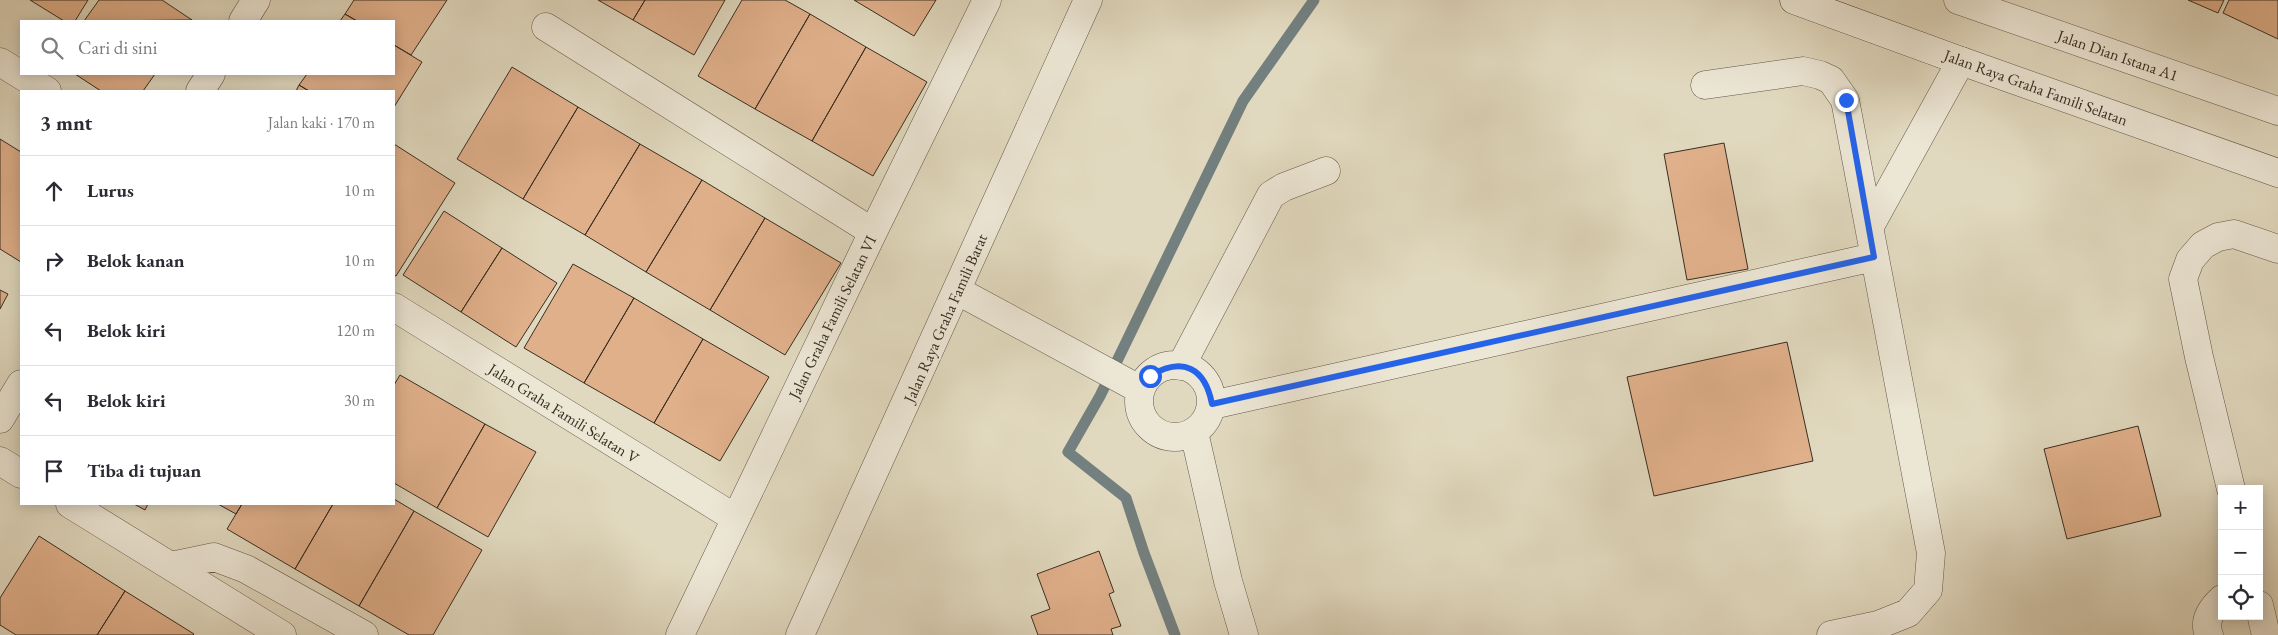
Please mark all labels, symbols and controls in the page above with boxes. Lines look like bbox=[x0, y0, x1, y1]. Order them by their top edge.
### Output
search box bbox=[20, 20, 395, 75]
street label: Jalan Dian Istana A1 bbox=[2053, 24, 2181, 86]
icon: search bbox=[38, 34, 66, 62]
text: Cari di sini bbox=[78, 35, 157, 60]
street label: Jalan Raya Graha Famili Selatan bbox=[1939, 44, 2131, 131]
route end bbox=[1835, 89, 1858, 112]
text: 3 mnt bbox=[40, 109, 92, 136]
text: Jalan kaki · 170 m bbox=[268, 112, 375, 133]
icon: ahead bbox=[40, 177, 68, 205]
text: Lurus bbox=[87, 178, 134, 203]
text: 10 m bbox=[344, 180, 375, 201]
street label: Jalan Raya Graha Famili Barat bbox=[898, 230, 992, 408]
street label: Jalan Graha Famili Selatan VI bbox=[783, 231, 881, 404]
icon: right bbox=[40, 247, 68, 275]
text: Belok kanan bbox=[87, 248, 185, 273]
text: 10 m bbox=[344, 250, 375, 271]
icon: left bbox=[40, 317, 68, 345]
text: Belok kiri bbox=[87, 318, 166, 343]
text: 120 m bbox=[336, 320, 375, 341]
street label: Jalan Graha Famili Selatan V bbox=[483, 357, 643, 469]
route start bbox=[1139, 365, 1162, 388]
icon: left bbox=[40, 387, 68, 415]
text: Belok kiri bbox=[87, 388, 166, 413]
text: 30 m bbox=[344, 390, 375, 411]
icon: arrive bbox=[40, 457, 68, 485]
text: Tiba di tujuan bbox=[87, 458, 201, 483]
map controls bbox=[2218, 485, 2263, 620]
button: + bbox=[2218, 485, 2263, 530]
button: − bbox=[2218, 530, 2263, 575]
button: locate bbox=[2218, 575, 2263, 620]

